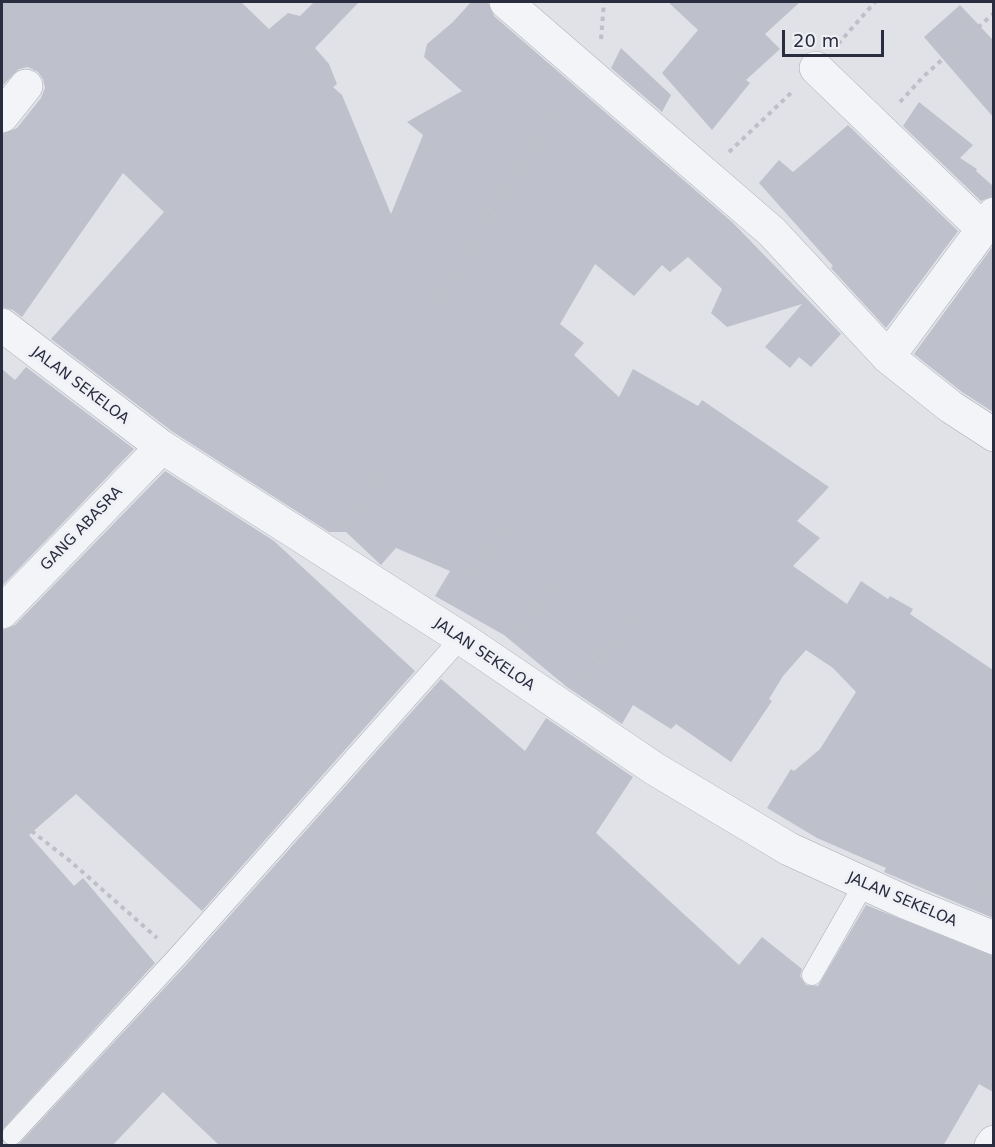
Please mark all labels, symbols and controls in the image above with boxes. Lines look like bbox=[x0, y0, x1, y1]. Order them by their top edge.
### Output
scale bar bbox=[785, 18, 887, 56]
text: 20 m bbox=[793, 30, 839, 51]
street label: JALAN SEKELOA bbox=[28, 344, 132, 428]
street label: GANG ABASRA bbox=[37, 483, 127, 575]
street label: JALAN SEKELOA bbox=[430, 615, 538, 695]
street label: JALAN SEKELOA bbox=[844, 869, 960, 931]

